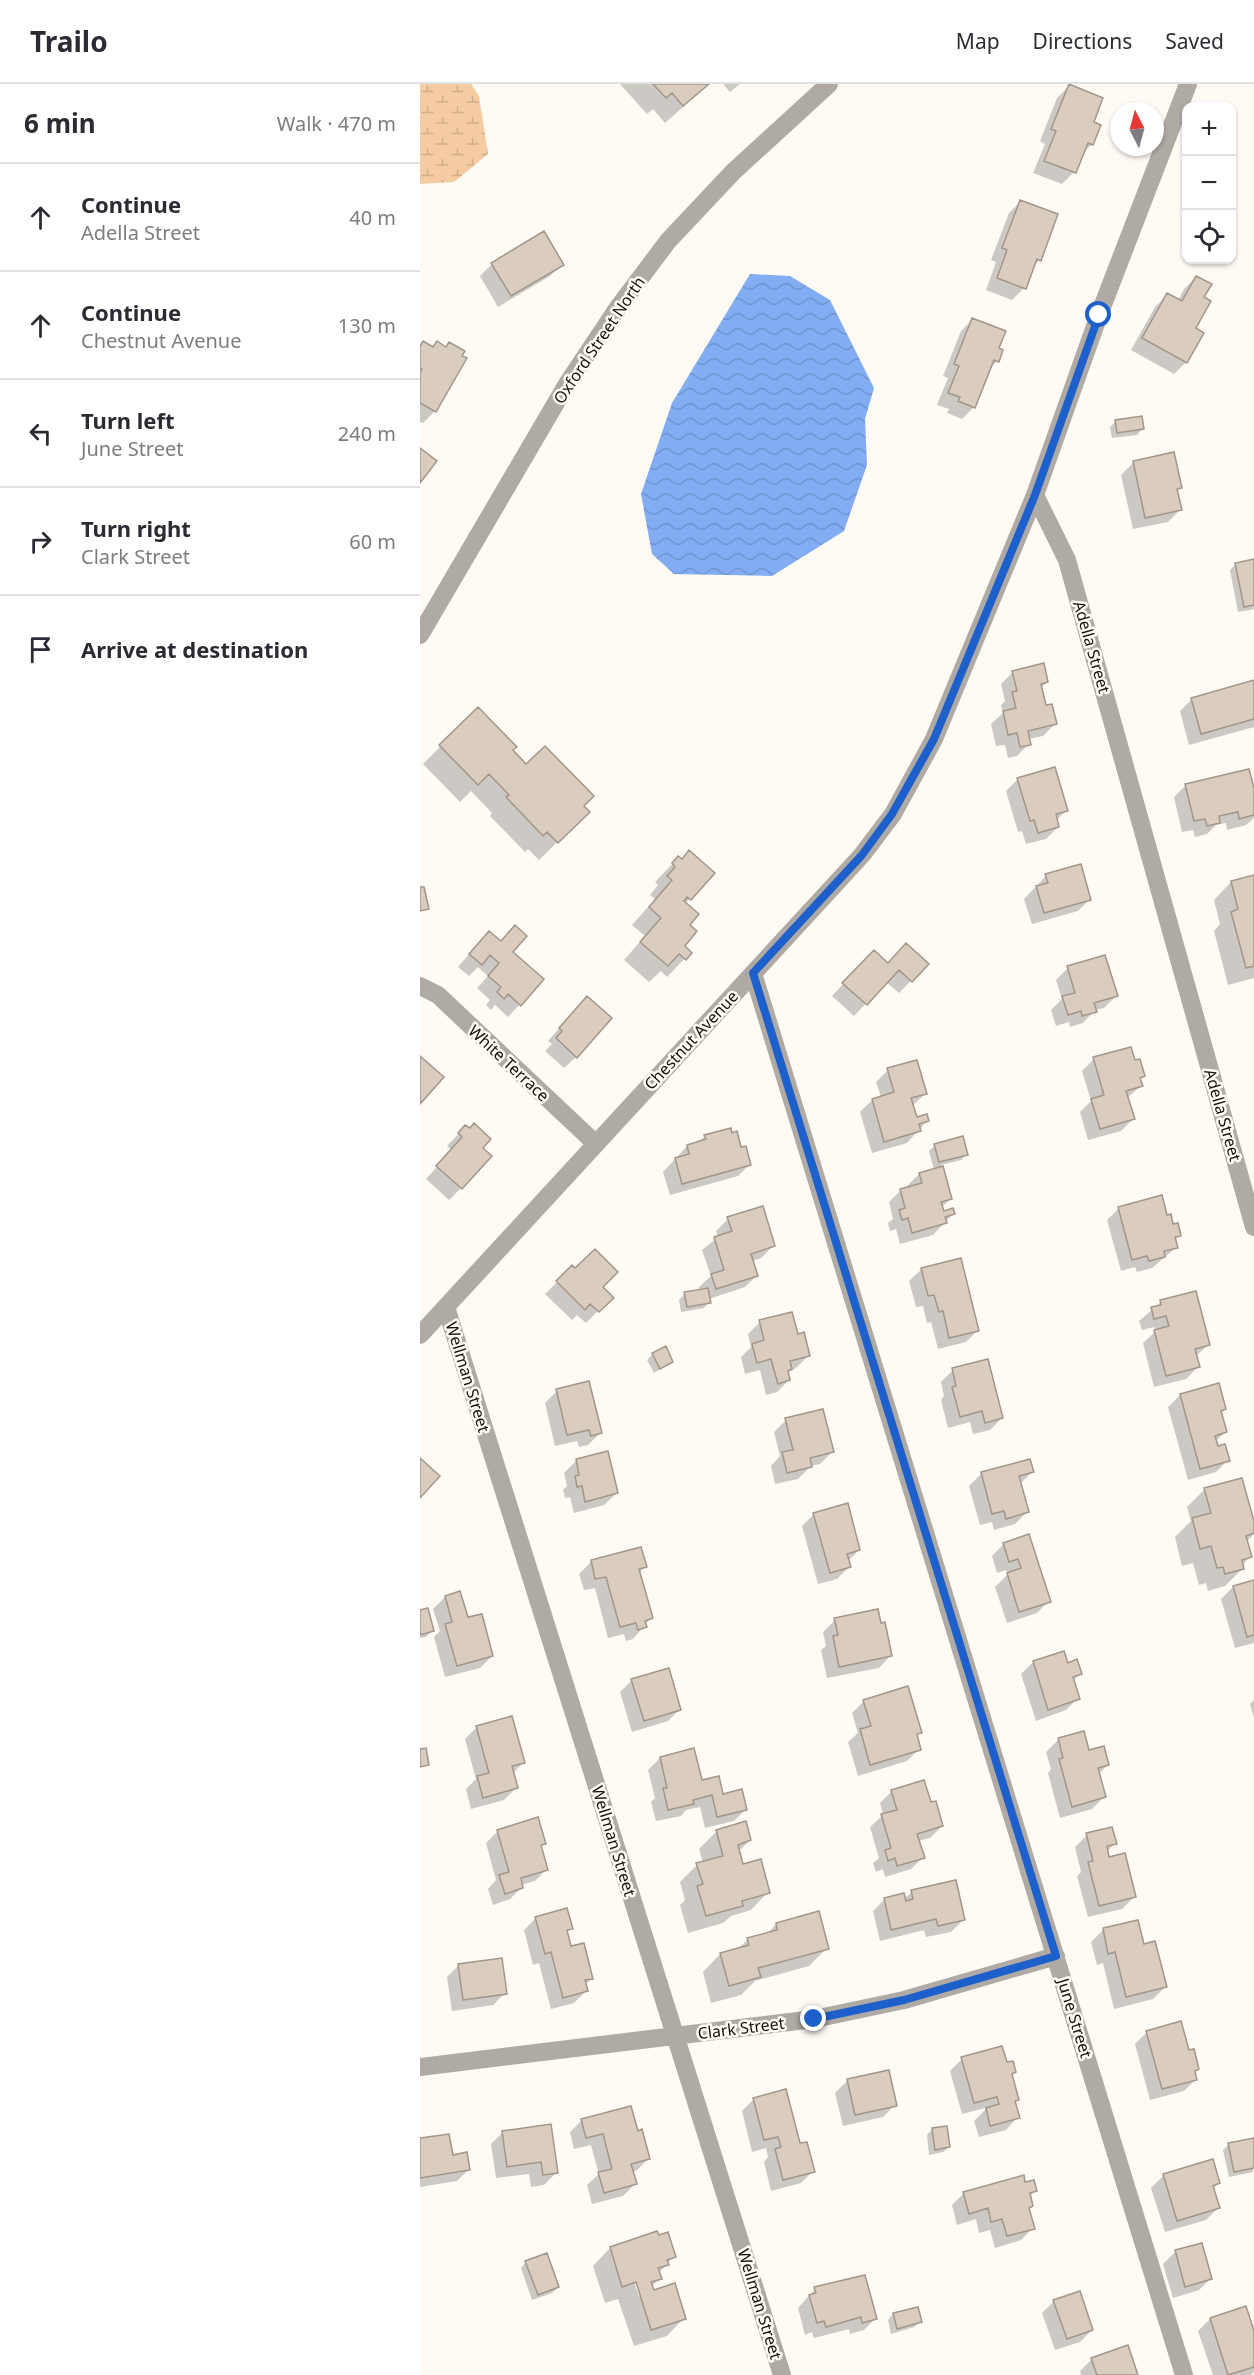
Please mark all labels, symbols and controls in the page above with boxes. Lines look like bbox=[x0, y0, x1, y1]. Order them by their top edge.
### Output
text: Trailo bbox=[30, 22, 108, 60]
text: Map bbox=[956, 27, 1000, 55]
text: Directions bbox=[1033, 27, 1132, 55]
text: Saved bbox=[1165, 27, 1224, 55]
north arrow bbox=[1110, 102, 1164, 156]
map controls bbox=[1182, 102, 1236, 264]
button: + bbox=[1182, 102, 1236, 156]
text: 6 min bbox=[24, 105, 96, 141]
text: Walk · 470 m bbox=[277, 110, 396, 137]
button: − bbox=[1182, 156, 1236, 210]
text: Continue bbox=[81, 189, 181, 219]
icon: ahead bbox=[24, 201, 57, 234]
text: 40 m bbox=[349, 204, 396, 231]
button: locate bbox=[1182, 210, 1236, 264]
text: Adella Street bbox=[81, 219, 200, 246]
street label: Oxford Street North bbox=[548, 272, 650, 408]
text: Continue bbox=[81, 297, 181, 327]
route start bbox=[1085, 301, 1111, 327]
icon: ahead bbox=[24, 309, 57, 342]
text: 130 m bbox=[338, 312, 396, 339]
text: Chestnut Avenue bbox=[81, 327, 241, 354]
text: Turn left bbox=[81, 405, 175, 435]
icon: left bbox=[24, 417, 57, 450]
text: 240 m bbox=[338, 420, 396, 447]
text: June Street bbox=[81, 435, 184, 462]
text: Turn right bbox=[81, 513, 191, 543]
icon: right bbox=[24, 525, 57, 558]
text: 60 m bbox=[349, 528, 396, 555]
text: Clark Street bbox=[81, 543, 190, 570]
street label: Adella Street bbox=[1068, 598, 1116, 696]
icon: arrive bbox=[24, 633, 57, 666]
text: Arrive at destination bbox=[81, 634, 308, 664]
street label: Chestnut Avenue bbox=[639, 986, 743, 1094]
street label: White Terrace bbox=[464, 1020, 554, 1106]
street label: Adella Street bbox=[1199, 1066, 1247, 1164]
street label: Wellman Street bbox=[441, 1319, 495, 1435]
street label: Wellman Street bbox=[587, 1783, 641, 1899]
street label: June Street bbox=[1052, 1974, 1098, 2061]
route end bbox=[800, 2005, 826, 2031]
street label: Clark Street bbox=[696, 2012, 786, 2044]
street label: Wellman Street bbox=[733, 2246, 787, 2362]

